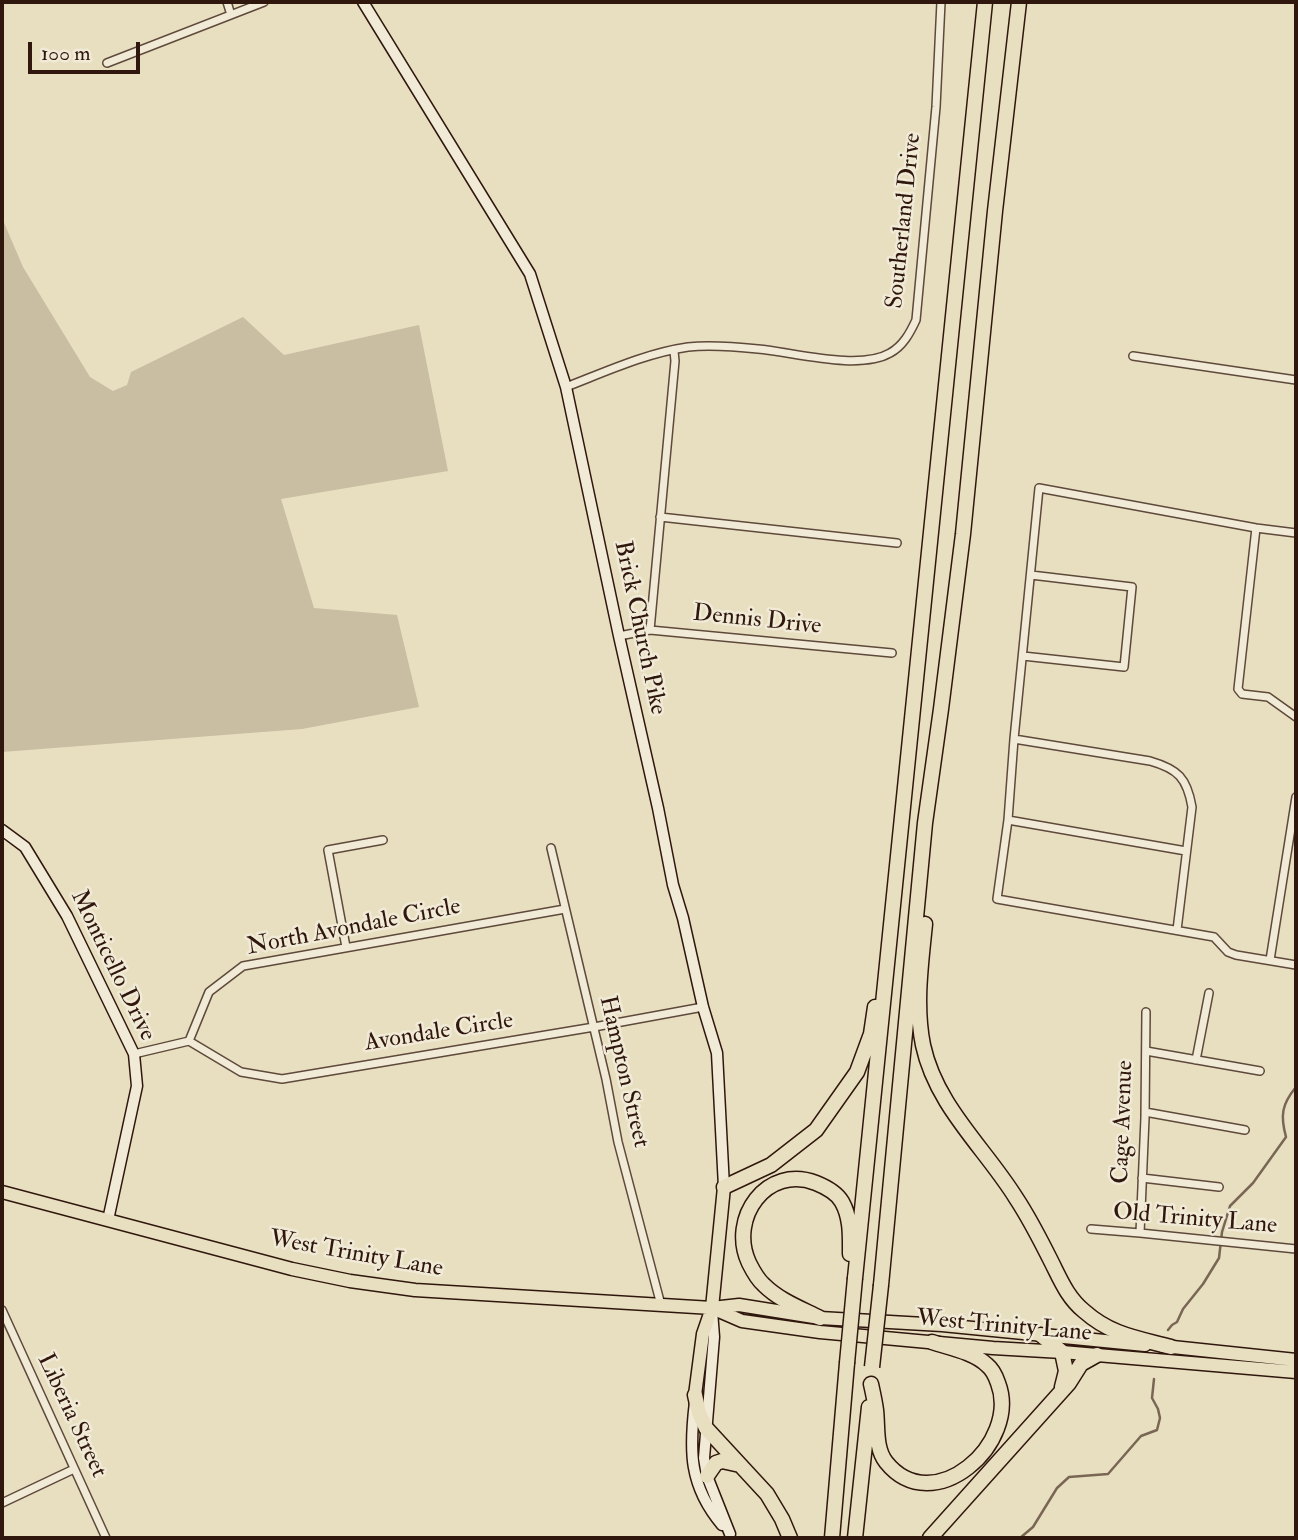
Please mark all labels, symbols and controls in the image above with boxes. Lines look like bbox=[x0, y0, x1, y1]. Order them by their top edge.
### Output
scale bar bbox=[32, 28, 144, 72]
text: 100 m bbox=[41, 40, 91, 67]
street label: Southerland Drive bbox=[881, 132, 929, 310]
street label: Brick Church Pike bbox=[607, 538, 671, 718]
street label: Dennis Drive bbox=[691, 600, 823, 642]
street label: Monticello Drive bbox=[63, 886, 161, 1046]
street label: North Avondale Circle bbox=[245, 893, 463, 963]
street label: Hampton Street bbox=[592, 993, 654, 1151]
street label: Avondale Circle bbox=[363, 1007, 515, 1059]
street label: Cage Avenue bbox=[1107, 1060, 1141, 1184]
street label: Old Trinity Lane bbox=[1112, 1198, 1278, 1242]
street label: West Trinity Lane bbox=[267, 1226, 445, 1284]
street label: West Trinity Lane bbox=[915, 1305, 1093, 1349]
street label: Liberia Street bbox=[30, 1349, 112, 1483]

